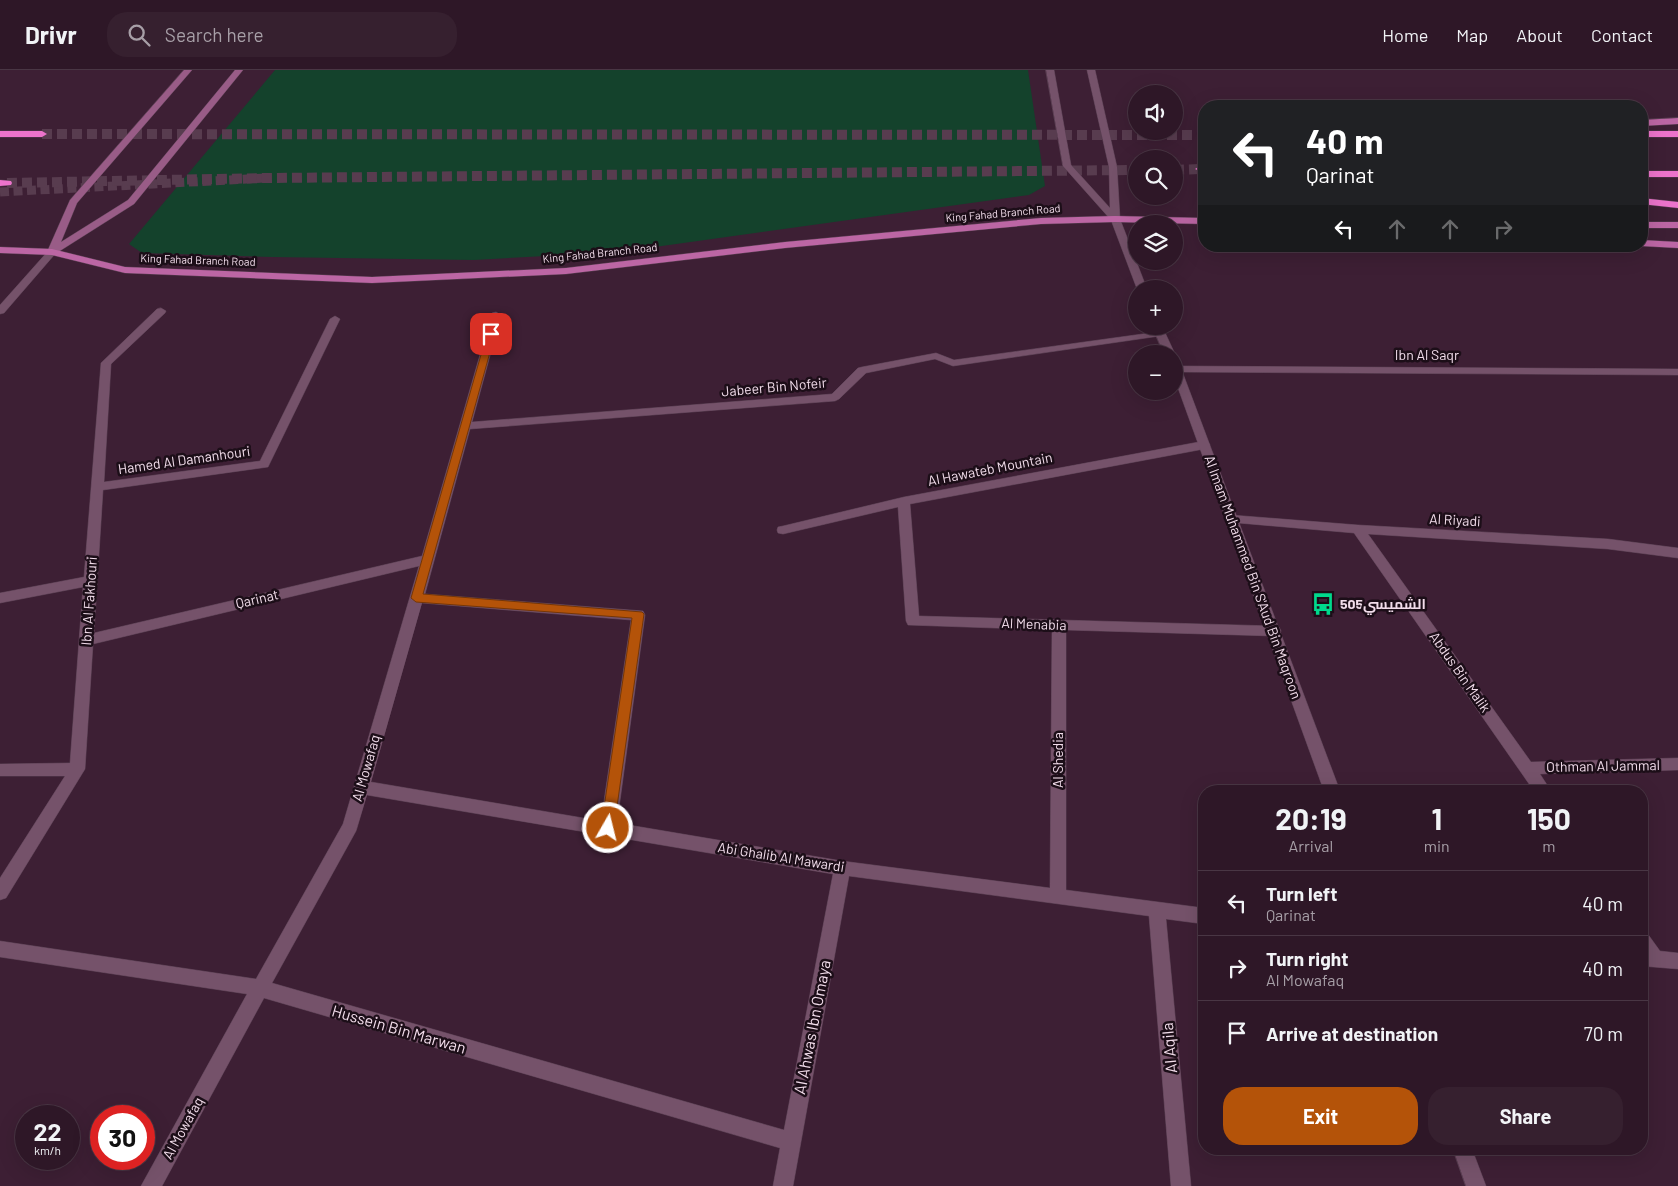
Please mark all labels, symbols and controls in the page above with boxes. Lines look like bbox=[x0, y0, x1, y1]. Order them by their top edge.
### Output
search box bbox=[107, 12, 457, 57]
text: Drivr bbox=[25, 20, 77, 49]
icon: search bbox=[125, 21, 153, 49]
text: Search here bbox=[165, 23, 264, 46]
text: Home bbox=[1382, 24, 1428, 46]
text: Map bbox=[1456, 24, 1488, 46]
text: About bbox=[1516, 24, 1563, 46]
text: Contact bbox=[1591, 24, 1653, 46]
map controls bbox=[1128, 85, 1183, 400]
button: sound bbox=[1128, 85, 1183, 140]
text: 40 m bbox=[1306, 119, 1383, 161]
icon: left bbox=[1223, 120, 1288, 185]
button: search bbox=[1128, 150, 1183, 205]
text: Qarinat bbox=[1306, 161, 1374, 187]
street label: King Fahad Branch Road bbox=[945, 201, 1061, 224]
button: layers bbox=[1128, 215, 1183, 270]
icon: left bbox=[1330, 215, 1358, 243]
icon: ahead bbox=[1383, 215, 1411, 243]
icon: ahead bbox=[1436, 215, 1464, 243]
icon: right bbox=[1489, 215, 1517, 243]
street label: King Fahad Branch Road bbox=[542, 240, 658, 265]
street label: King Fahad Branch Road bbox=[140, 251, 256, 268]
button: + bbox=[1128, 280, 1183, 335]
pin bbox=[470, 313, 512, 355]
icon: arrive bbox=[477, 320, 505, 348]
button: − bbox=[1128, 345, 1183, 400]
street label: Ibn Al Saqr bbox=[1395, 346, 1459, 363]
street label: Jabeer Bin Nofeir bbox=[721, 373, 827, 400]
street label: Hamed Al Damanhouri bbox=[117, 442, 251, 477]
street label: Al Hawateb Mountain bbox=[926, 448, 1054, 489]
street label: Al Imam Muhammed Bin S'Aud Bin Maqroon bbox=[1201, 453, 1306, 701]
street label: Al Riyadi bbox=[1429, 510, 1481, 529]
street label: Ibn Al Fakhouri bbox=[77, 556, 100, 646]
street label: Qarinat bbox=[234, 585, 280, 612]
bus stop icon: الشميسي505 bbox=[1310, 591, 1336, 617]
place label: الشميسي505 bbox=[1340, 595, 1426, 615]
street label: Al Menabia bbox=[1001, 614, 1067, 633]
street label: Abdus Bin Malik bbox=[1426, 628, 1494, 715]
street label: Al Shedia bbox=[1049, 732, 1066, 788]
street label: Al Mowafaq bbox=[348, 733, 383, 803]
street label: Othman Al Jammal bbox=[1546, 756, 1660, 775]
text: 20:19 bbox=[1275, 800, 1347, 836]
text: 1 bbox=[1431, 800, 1442, 836]
text: 150 bbox=[1527, 800, 1571, 836]
position arrow bbox=[581, 801, 633, 853]
text: Arrival bbox=[1289, 836, 1333, 855]
text: min bbox=[1424, 836, 1450, 855]
text: m bbox=[1542, 836, 1555, 855]
street label: Abi Ghalib Al Mawardi bbox=[717, 838, 846, 875]
text: Turn left bbox=[1266, 882, 1337, 905]
icon: left bbox=[1223, 889, 1251, 917]
text: 40 m bbox=[1582, 892, 1623, 915]
text: Qarinat bbox=[1266, 905, 1316, 924]
text: Turn right bbox=[1266, 947, 1348, 970]
icon: right bbox=[1223, 954, 1251, 982]
text: 40 m bbox=[1582, 957, 1623, 980]
street label: Al Ahwas Ibn Omaya bbox=[789, 958, 834, 1096]
text: Al Mowafaq bbox=[1266, 970, 1344, 989]
street label: Hussein Bin Marwan bbox=[330, 1000, 468, 1057]
icon: arrive bbox=[1223, 1019, 1251, 1047]
street label: Al Aqila bbox=[1157, 1022, 1180, 1074]
text: Arrive at destination bbox=[1266, 1022, 1438, 1045]
text: 70 m bbox=[1584, 1022, 1623, 1045]
button: Exit bbox=[1223, 1087, 1418, 1145]
button: Share bbox=[1428, 1087, 1623, 1145]
street label: Al Mowafaq bbox=[159, 1094, 207, 1162]
speed limit sign: 30 bbox=[90, 1105, 155, 1170]
text: 22 bbox=[33, 1116, 62, 1146]
text: km/h bbox=[34, 1143, 61, 1157]

